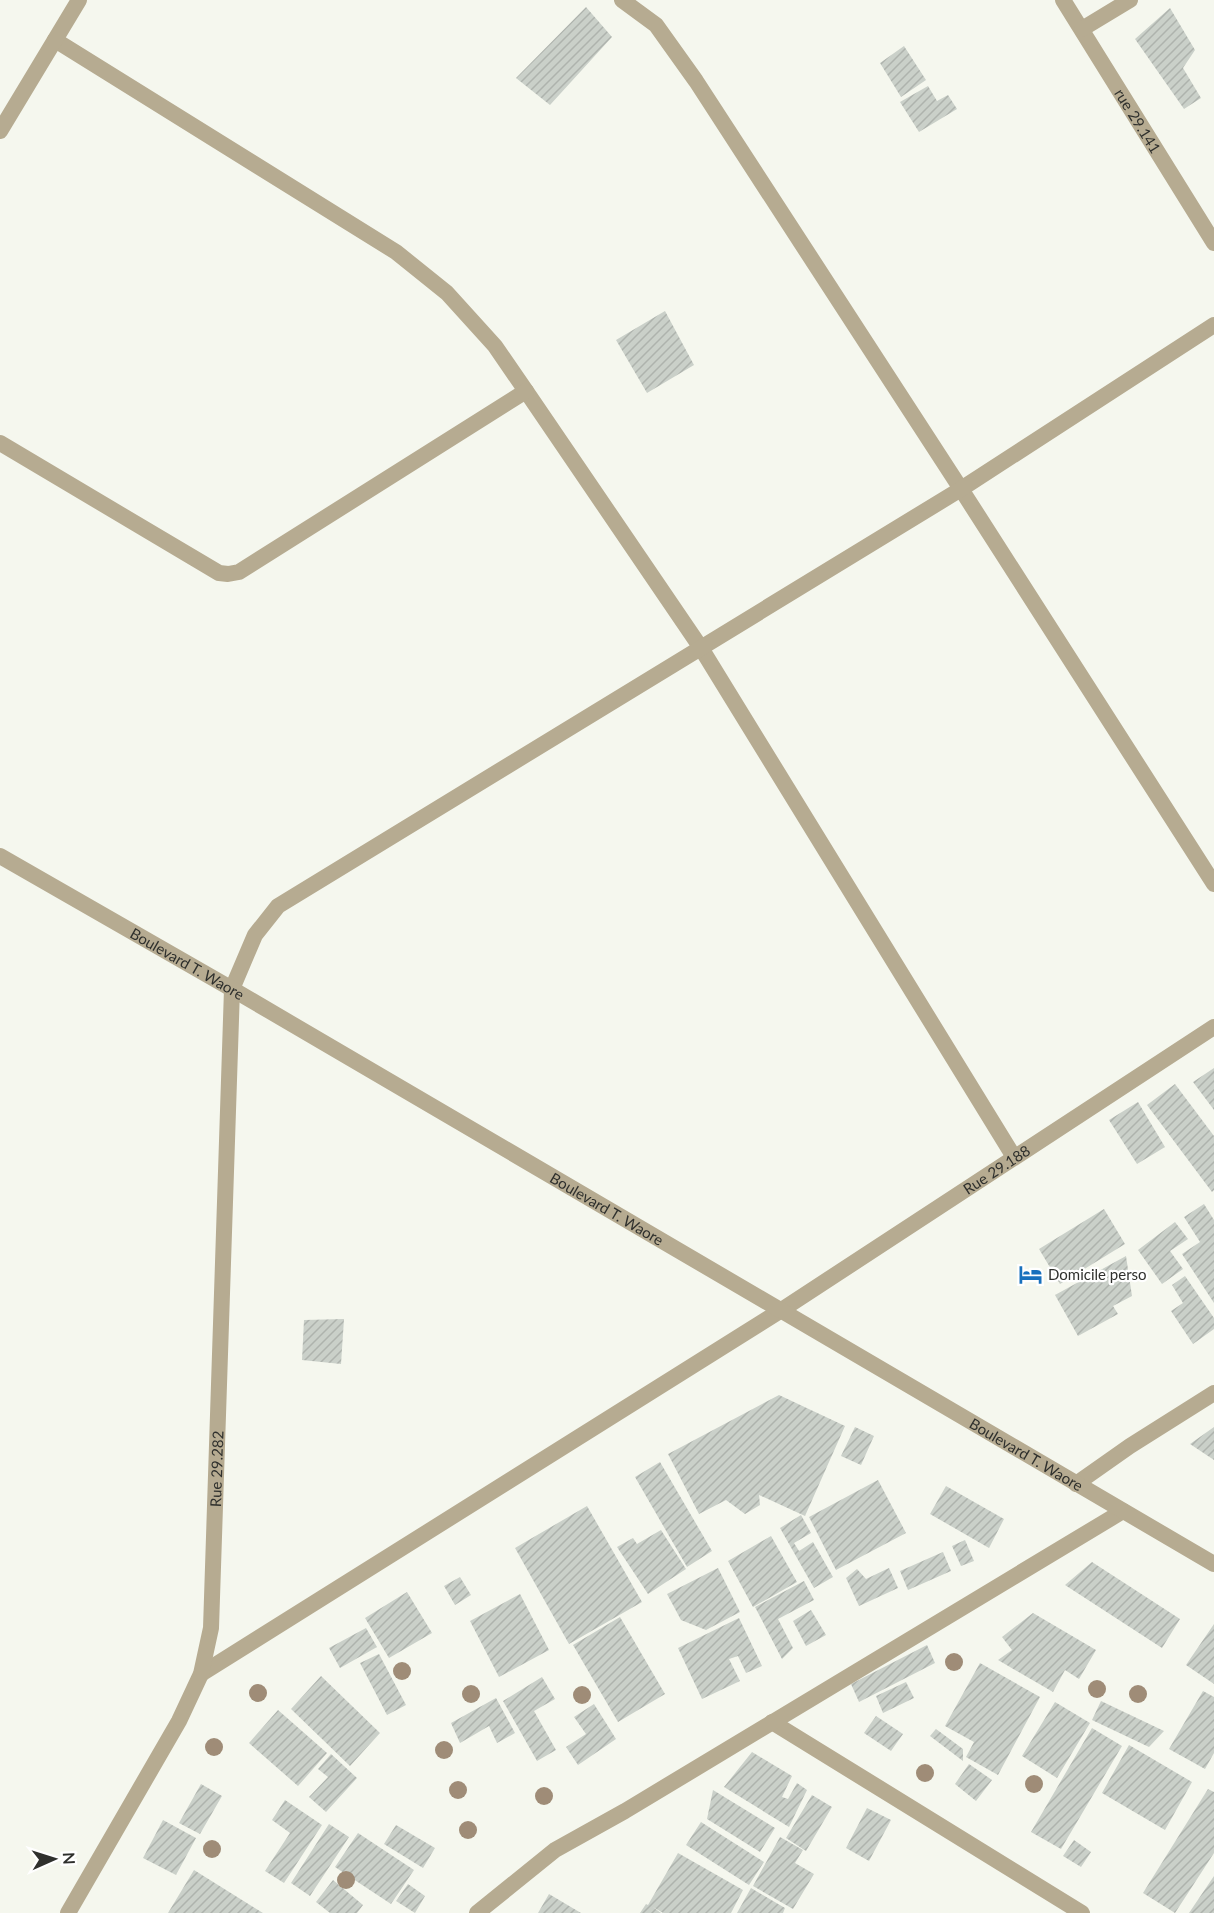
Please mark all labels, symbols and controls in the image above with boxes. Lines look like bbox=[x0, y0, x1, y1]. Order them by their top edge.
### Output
street label: rue 29.141 bbox=[1111, 85, 1165, 156]
street label: Boulevard T. Waore bbox=[127, 924, 248, 1003]
street label: Rue 29.188 bbox=[960, 1141, 1033, 1198]
street label: Boulevard T. Waore bbox=[547, 1168, 667, 1249]
hotel icon: Domicile perso bbox=[1017, 1261, 1043, 1287]
place label: Domicile perso bbox=[1048, 1265, 1147, 1283]
street label: Boulevard T. Waore bbox=[966, 1414, 1087, 1494]
street label: Rue 29.282 bbox=[206, 1430, 226, 1507]
north arrow bbox=[24, 1829, 84, 1889]
text: N bbox=[60, 1852, 79, 1865]

